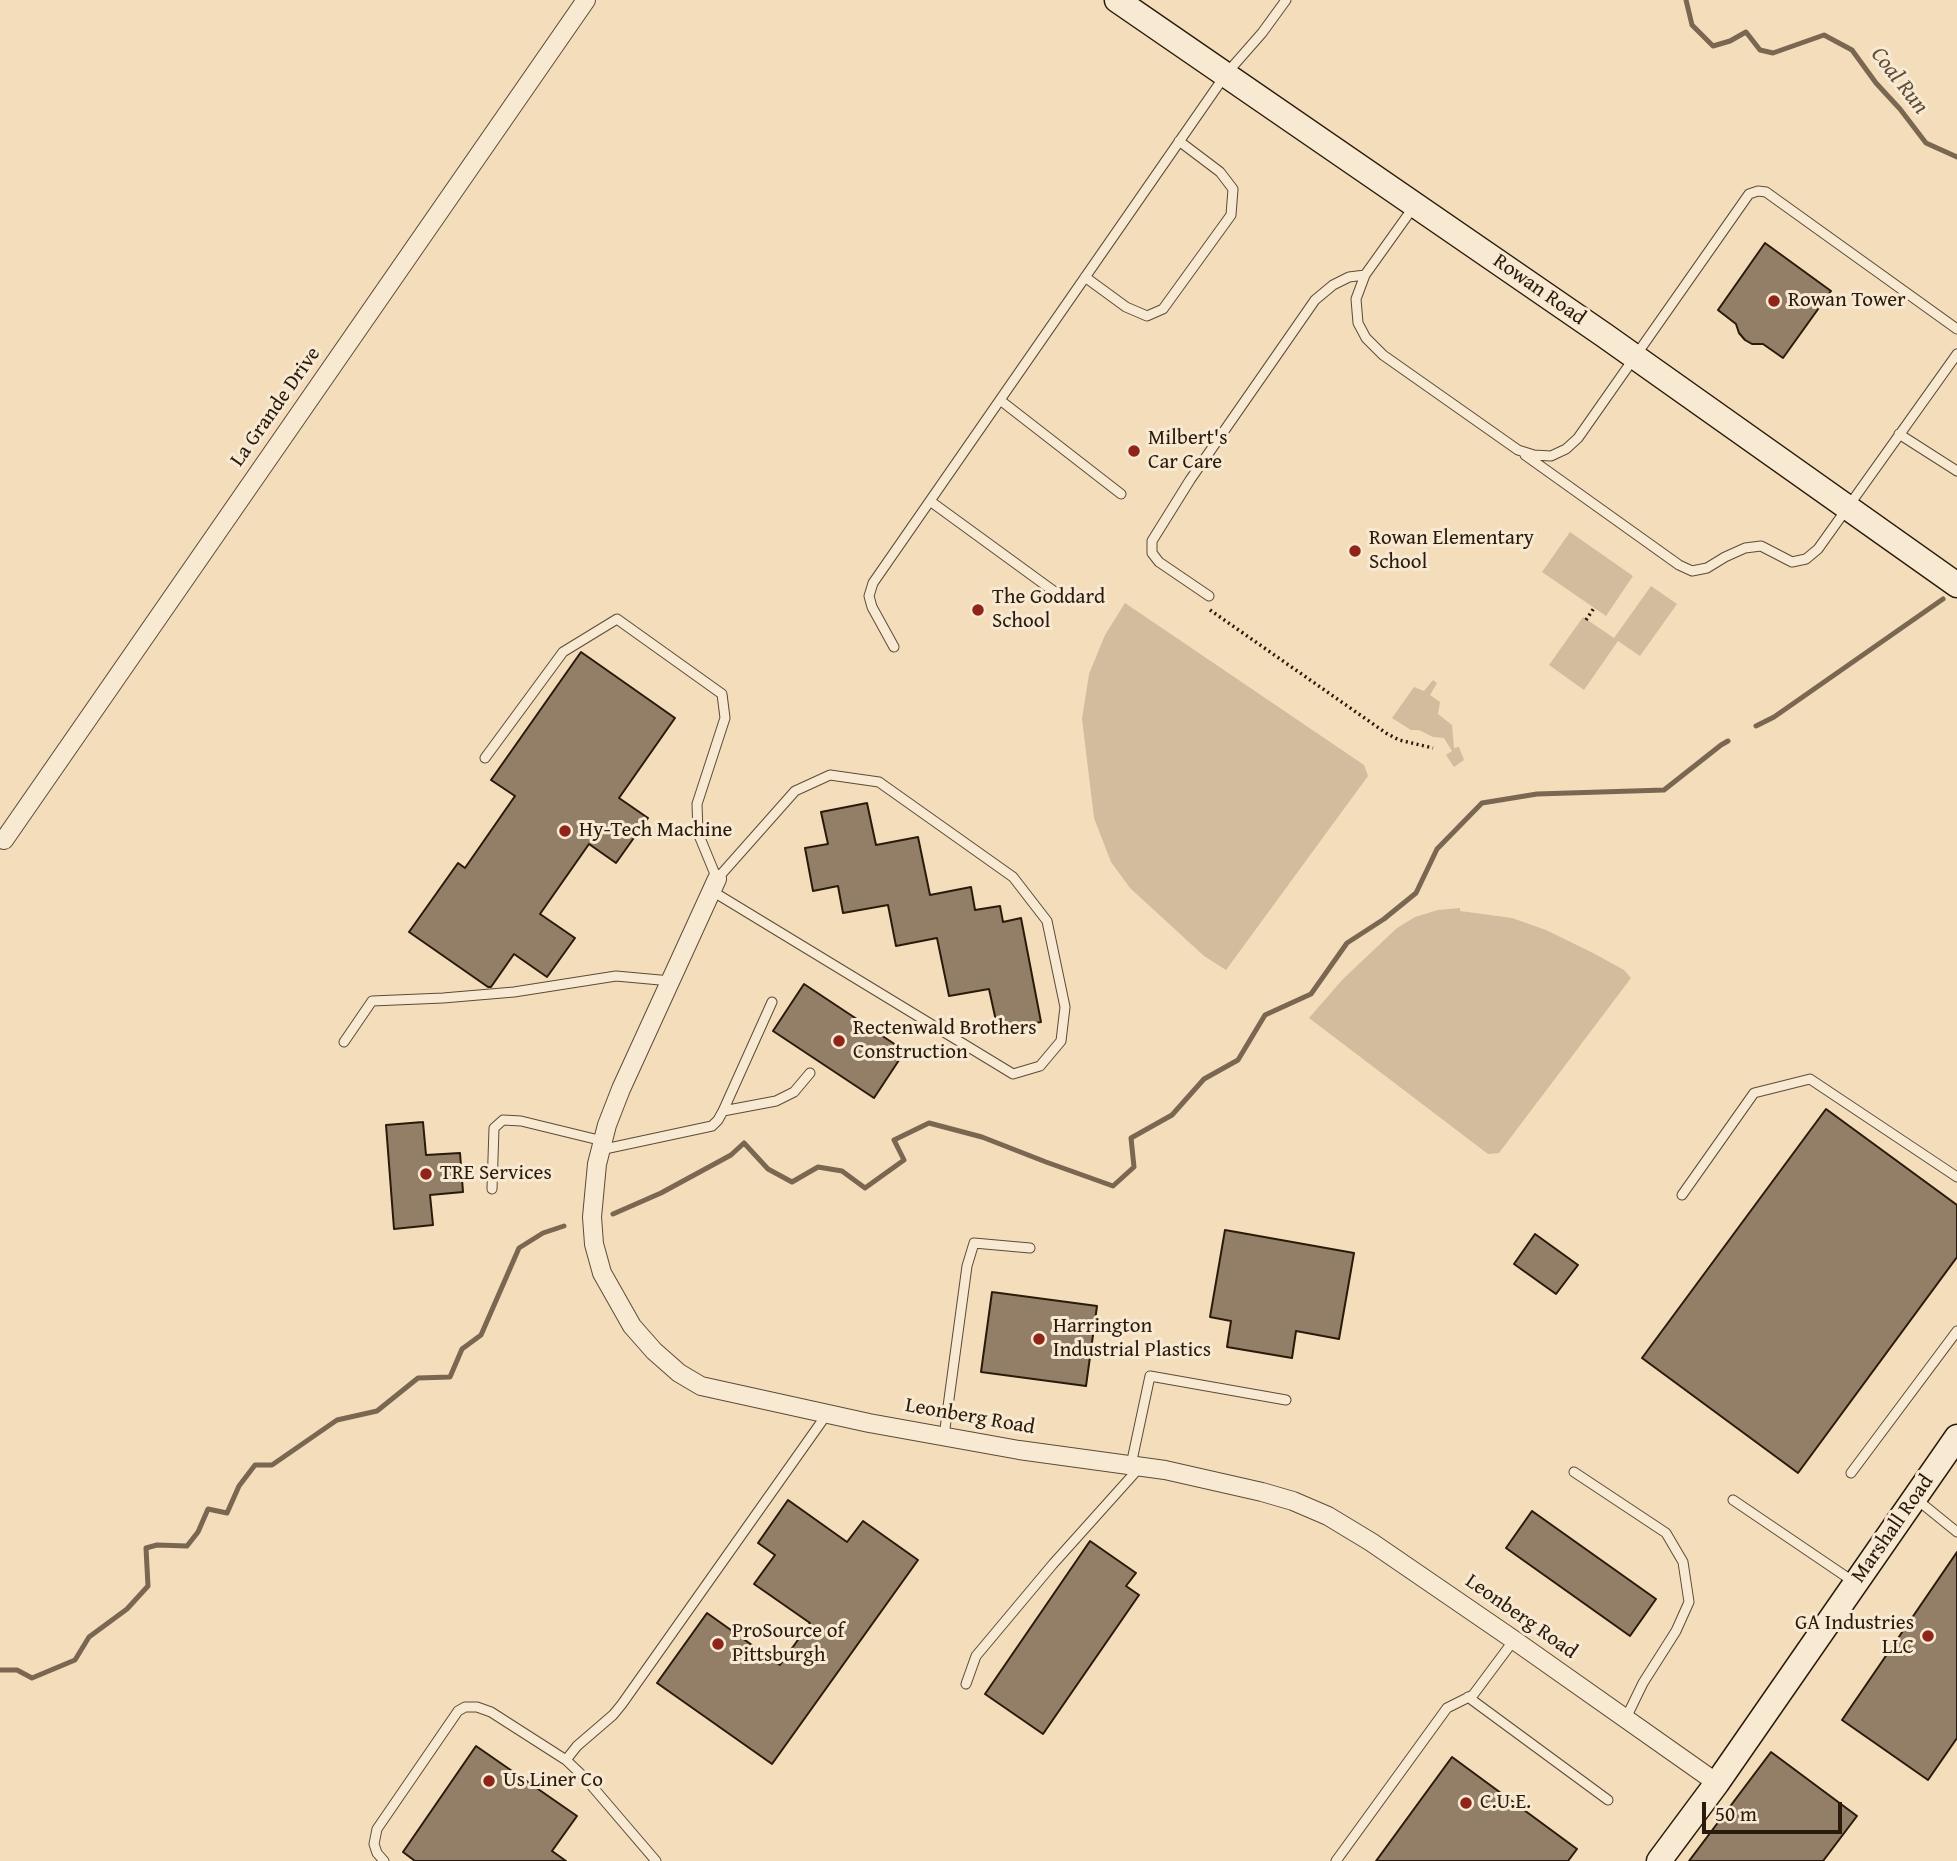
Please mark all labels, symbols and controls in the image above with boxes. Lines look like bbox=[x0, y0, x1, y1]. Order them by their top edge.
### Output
water label: Coal Run bbox=[1864, 42, 1934, 120]
street label: Rowan Road bbox=[1488, 249, 1590, 331]
place label: Rowan Tower bbox=[1788, 288, 1906, 314]
marker: Rowan Tower bbox=[1766, 293, 1782, 309]
street label: La Grande Drive bbox=[225, 342, 327, 472]
place label: Milbert's Car Care bbox=[1148, 426, 1228, 476]
marker: Milbert's Car Care bbox=[1126, 443, 1142, 459]
place label: Rowan Elementary School bbox=[1369, 526, 1534, 576]
marker: Rowan Elementary School bbox=[1347, 543, 1363, 559]
place label: The Goddard School bbox=[992, 585, 1105, 635]
marker: The Goddard School bbox=[970, 602, 986, 618]
place label: Hy-Tech Machine bbox=[579, 818, 732, 844]
marker: Hy-Tech Machine bbox=[557, 823, 573, 839]
place label: Rectenwald Brothers Construction bbox=[853, 1016, 1037, 1066]
marker: Rectenwald Brothers Construction bbox=[831, 1033, 847, 1049]
place label: TRE Services bbox=[440, 1161, 552, 1187]
marker: TRE Services bbox=[418, 1166, 434, 1182]
place label: Harrington Industrial Plastics bbox=[1053, 1314, 1211, 1364]
marker: Harrington Industrial Plastics bbox=[1031, 1331, 1047, 1347]
street label: Leonberg Road bbox=[903, 1393, 1037, 1441]
street label: Marshall Road bbox=[1846, 1470, 1940, 1588]
street label: Leonberg Road bbox=[1460, 1569, 1582, 1665]
place label: GA Industries LLC bbox=[1795, 1611, 1914, 1661]
place label: ProSource of Pittsburgh bbox=[732, 1619, 844, 1669]
marker: GA Industries LLC bbox=[1920, 1628, 1936, 1644]
marker: ProSource of Pittsburgh bbox=[710, 1636, 726, 1652]
place label: Us Liner Co bbox=[503, 1768, 603, 1794]
marker: Us Liner Co bbox=[481, 1773, 497, 1789]
scale bar bbox=[1705, 1787, 1845, 1831]
place label: C.U.E. bbox=[1480, 1790, 1531, 1816]
marker: C.U.E. bbox=[1458, 1795, 1474, 1811]
text: 50 m bbox=[1715, 1798, 1757, 1829]

